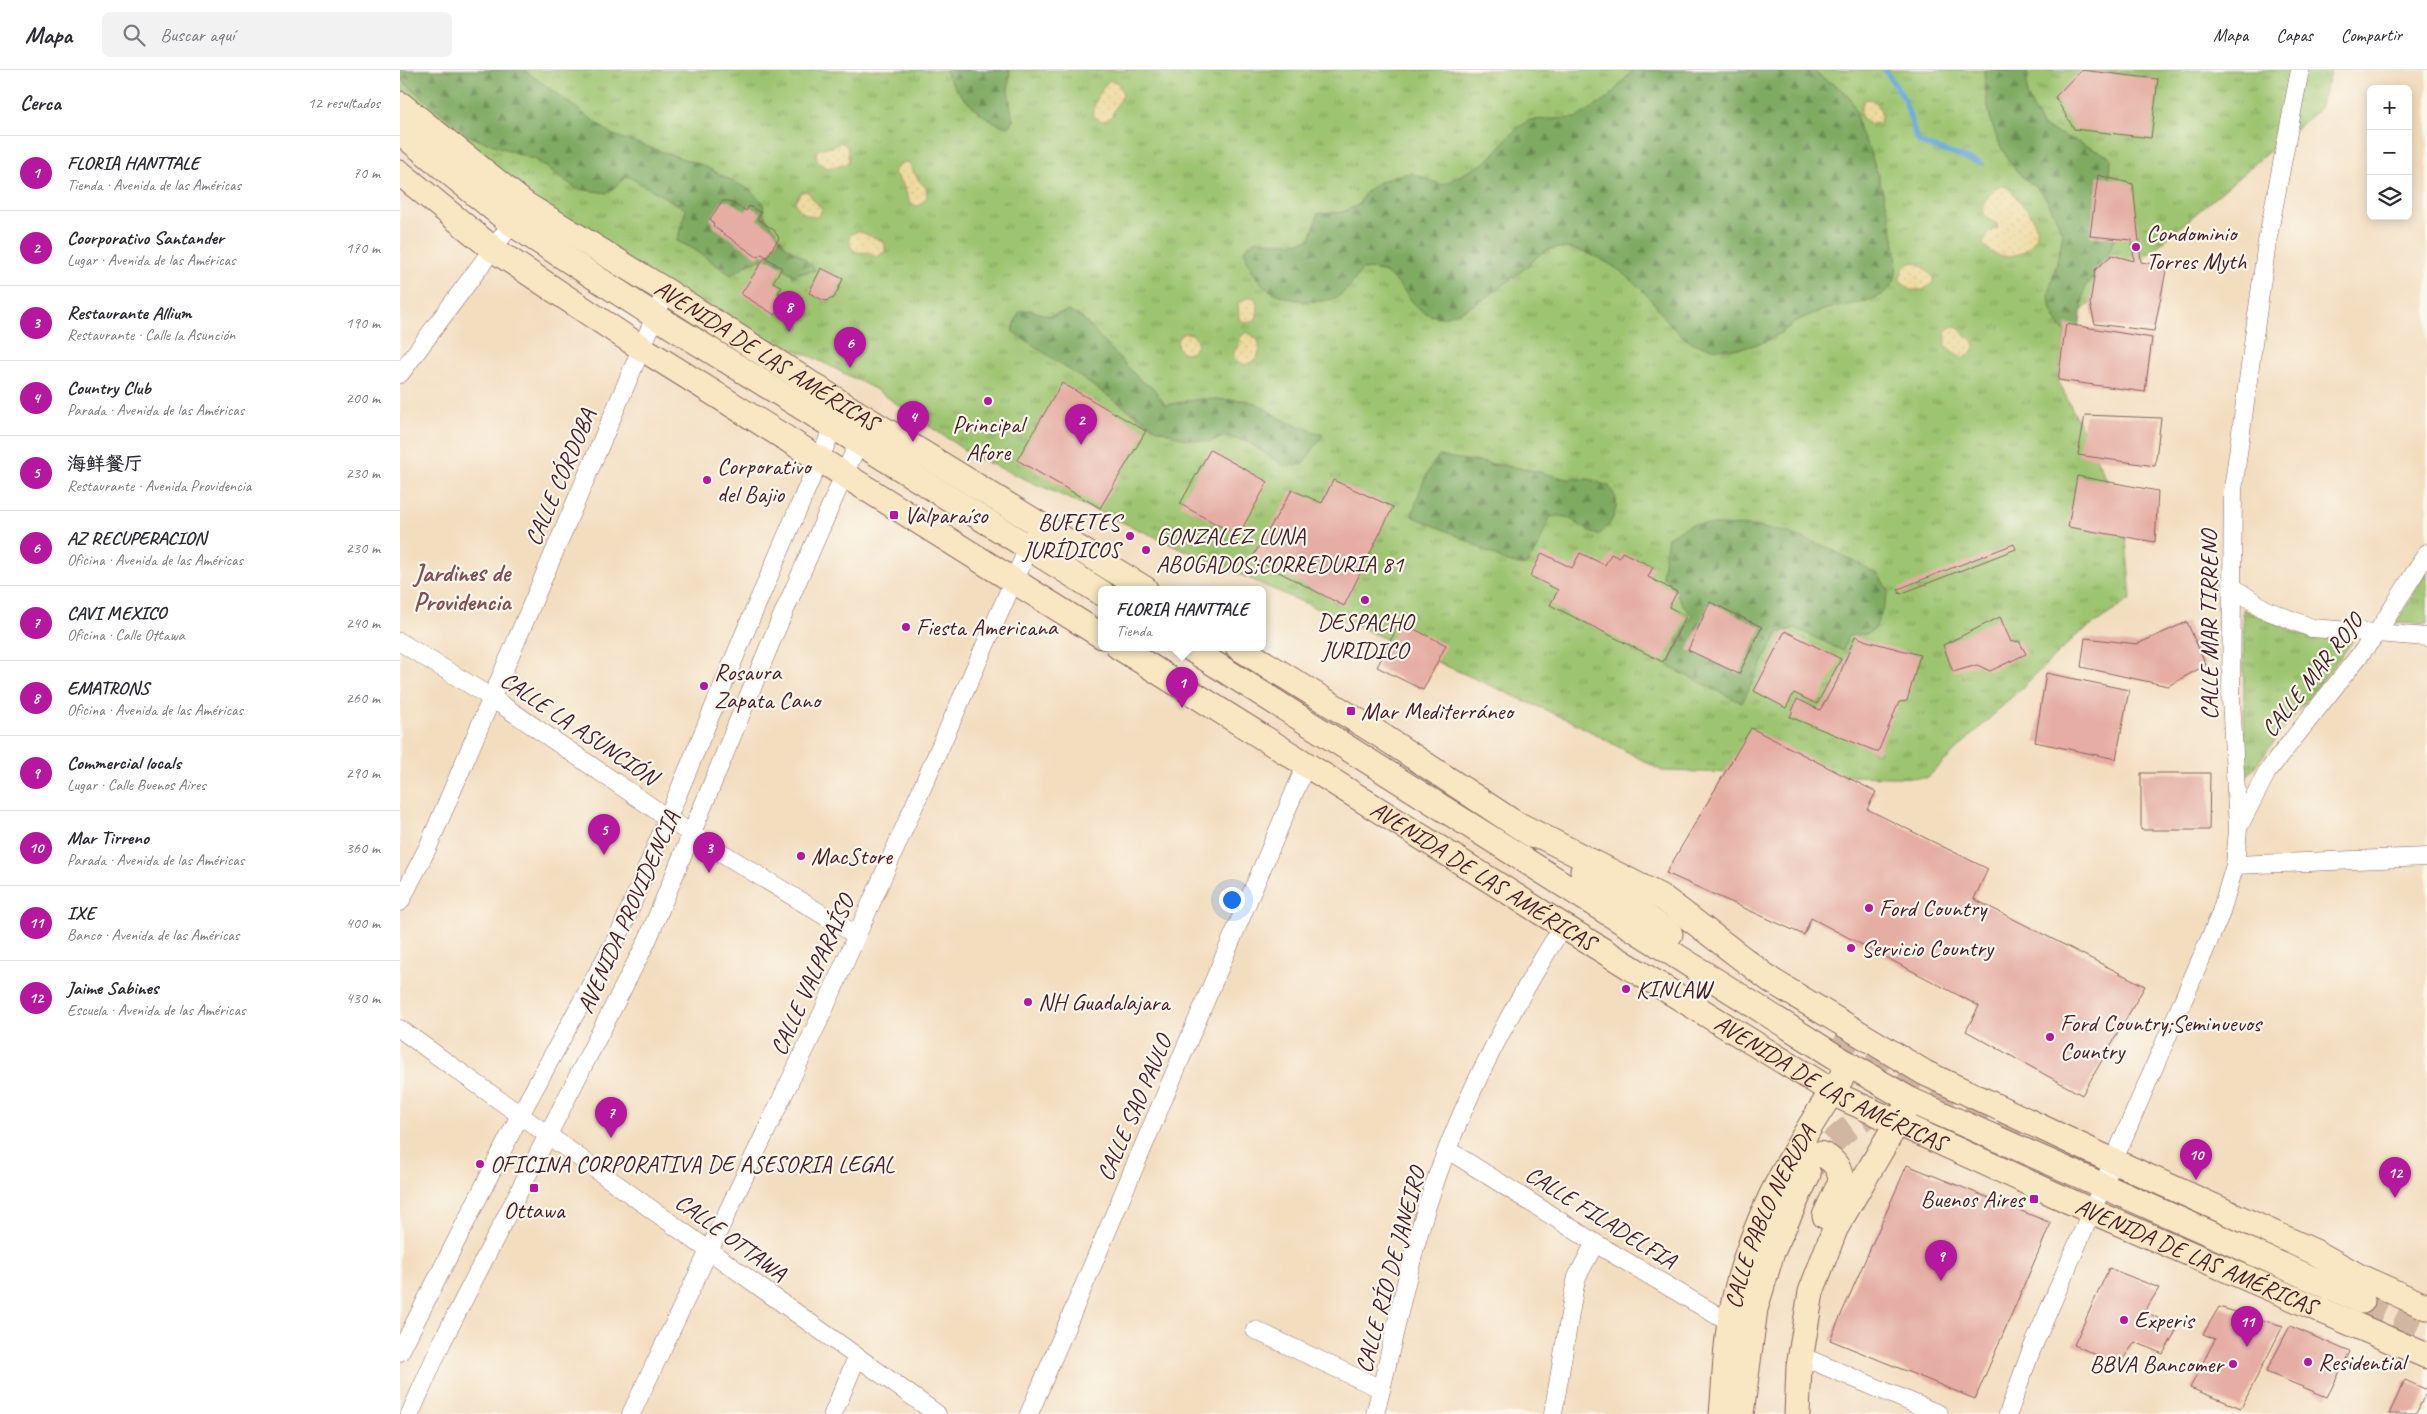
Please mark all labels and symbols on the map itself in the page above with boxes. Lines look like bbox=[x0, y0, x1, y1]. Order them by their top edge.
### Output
place label: Condominio Torres Myth bbox=[2146, 218, 2248, 276]
marker: Condominio Torres Myth bbox=[2130, 241, 2142, 253]
street label: AVENIDA DE LAS AMÉRICAS bbox=[649, 273, 887, 439]
pin: 8 bbox=[773, 291, 805, 332]
pin: 6 bbox=[834, 327, 866, 368]
marker: Principal Afore bbox=[982, 395, 994, 407]
pin: 4 bbox=[897, 401, 929, 442]
street label: CALLE CÓRDOBA bbox=[518, 403, 603, 550]
pin: 2 bbox=[1065, 404, 1097, 445]
place label: Principal Afore bbox=[952, 409, 1028, 467]
place label: Corporativo del Bajio bbox=[717, 451, 813, 509]
marker: Corporativo del Bajio bbox=[701, 474, 713, 486]
place label: Valparaíso bbox=[904, 500, 989, 530]
place label: BUFETES JURÍDICOS bbox=[1022, 507, 1124, 565]
marker: Valparaíso bbox=[888, 509, 900, 521]
place label: GONZALEZ LUNA ABOGADOS;CORREDURIA 81 bbox=[1156, 521, 1404, 579]
street label: CALLE MAR TIRRENO bbox=[2194, 527, 2224, 720]
marker: BUFETES JURÍDICOS bbox=[1124, 530, 1136, 542]
marker: GONZALEZ LUNA ABOGADOS;CORREDURIA 81 bbox=[1140, 544, 1152, 556]
district label: Jardines de Providencia bbox=[412, 557, 513, 618]
marker: DESPACHO JURIDICO bbox=[1359, 594, 1371, 606]
street label: CALLE MAR ROJO bbox=[2254, 606, 2371, 743]
place label: DESPACHO JURIDICO bbox=[1317, 607, 1416, 665]
place label: Fiesta Americana bbox=[916, 612, 1059, 642]
marker: Fiesta Americana bbox=[900, 621, 912, 633]
place label: Rosaura Zapata Cano bbox=[714, 657, 822, 715]
street label: CALLE LA ASUNCIÓN bbox=[495, 664, 666, 794]
pin: 1 bbox=[1166, 667, 1198, 708]
marker: Rosaura Zapata Cano bbox=[698, 680, 710, 692]
place label: Mar Mediterráneo bbox=[1361, 696, 1515, 726]
marker: Mar Mediterráneo bbox=[1345, 705, 1357, 717]
street label: AVENIDA DE LAS AMÉRICAS bbox=[1365, 794, 1604, 959]
street label: AVENIDA PROVIDENCIA bbox=[570, 805, 687, 1018]
pin: 5 bbox=[588, 814, 620, 855]
pin: 3 bbox=[693, 832, 725, 873]
place label: MacStore bbox=[811, 841, 894, 871]
marker: MacStore bbox=[795, 850, 807, 862]
street label: CALLE VALPARAÍSO bbox=[763, 887, 862, 1060]
your location bbox=[1219, 887, 1245, 913]
place label: Ford Country bbox=[1879, 893, 1988, 923]
marker: Ford Country bbox=[1863, 902, 1875, 914]
place label: Servicio Country bbox=[1861, 933, 1995, 963]
marker: Servicio Country bbox=[1845, 942, 1857, 954]
place label: KINLAW bbox=[1636, 974, 1715, 1004]
marker: KINLAW bbox=[1620, 983, 1632, 995]
place label: NH Guadalajara bbox=[1038, 987, 1171, 1017]
marker: NH Guadalajara bbox=[1022, 996, 1034, 1008]
street label: AVENIDA DE LAS AMÉRICAS bbox=[1709, 1008, 1954, 1159]
place label: Ford Country;Seminuevos Country bbox=[2060, 1008, 2264, 1066]
street label: CALLE SAO PAULO bbox=[1090, 1028, 1179, 1185]
marker: Ford Country;Seminuevos Country bbox=[2044, 1031, 2056, 1043]
pin: 7 bbox=[595, 1097, 627, 1138]
street label: CALLE PABLO NERUDA bbox=[1718, 1119, 1822, 1311]
pin: 10 bbox=[2180, 1139, 2212, 1180]
place label: OFICINA CORPORATIVA DE ASESORIA LEGAL bbox=[490, 1149, 895, 1179]
pin: 12 bbox=[2379, 1157, 2411, 1198]
marker: OFICINA CORPORATIVA DE ASESORIA LEGAL bbox=[474, 1158, 486, 1170]
street label: CALLE FILADELFIA bbox=[1520, 1159, 1683, 1276]
street label: CALLE RÍO DE JANEIRO bbox=[1348, 1161, 1433, 1376]
marker: Ottawa bbox=[528, 1182, 540, 1194]
place label: Buenos Aires bbox=[1920, 1184, 2027, 1214]
street label: CALLE OTTAWA bbox=[669, 1186, 793, 1288]
street label: AVENIDA DE LAS AMÉRICAS bbox=[2071, 1191, 2324, 1323]
marker: Buenos Aires bbox=[2028, 1193, 2040, 1205]
place label: Ottawa bbox=[504, 1195, 566, 1225]
pin: 9 bbox=[1925, 1240, 1957, 1281]
place label: Experis bbox=[2134, 1305, 2196, 1335]
pin: 11 bbox=[2231, 1306, 2263, 1347]
marker: Experis bbox=[2118, 1314, 2130, 1326]
place label: Residential bbox=[2318, 1347, 2409, 1377]
place label: BBVA Bancomer bbox=[2090, 1349, 2225, 1379]
marker: Residential bbox=[2302, 1356, 2314, 1368]
marker: BBVA Bancomer bbox=[2227, 1358, 2239, 1370]

